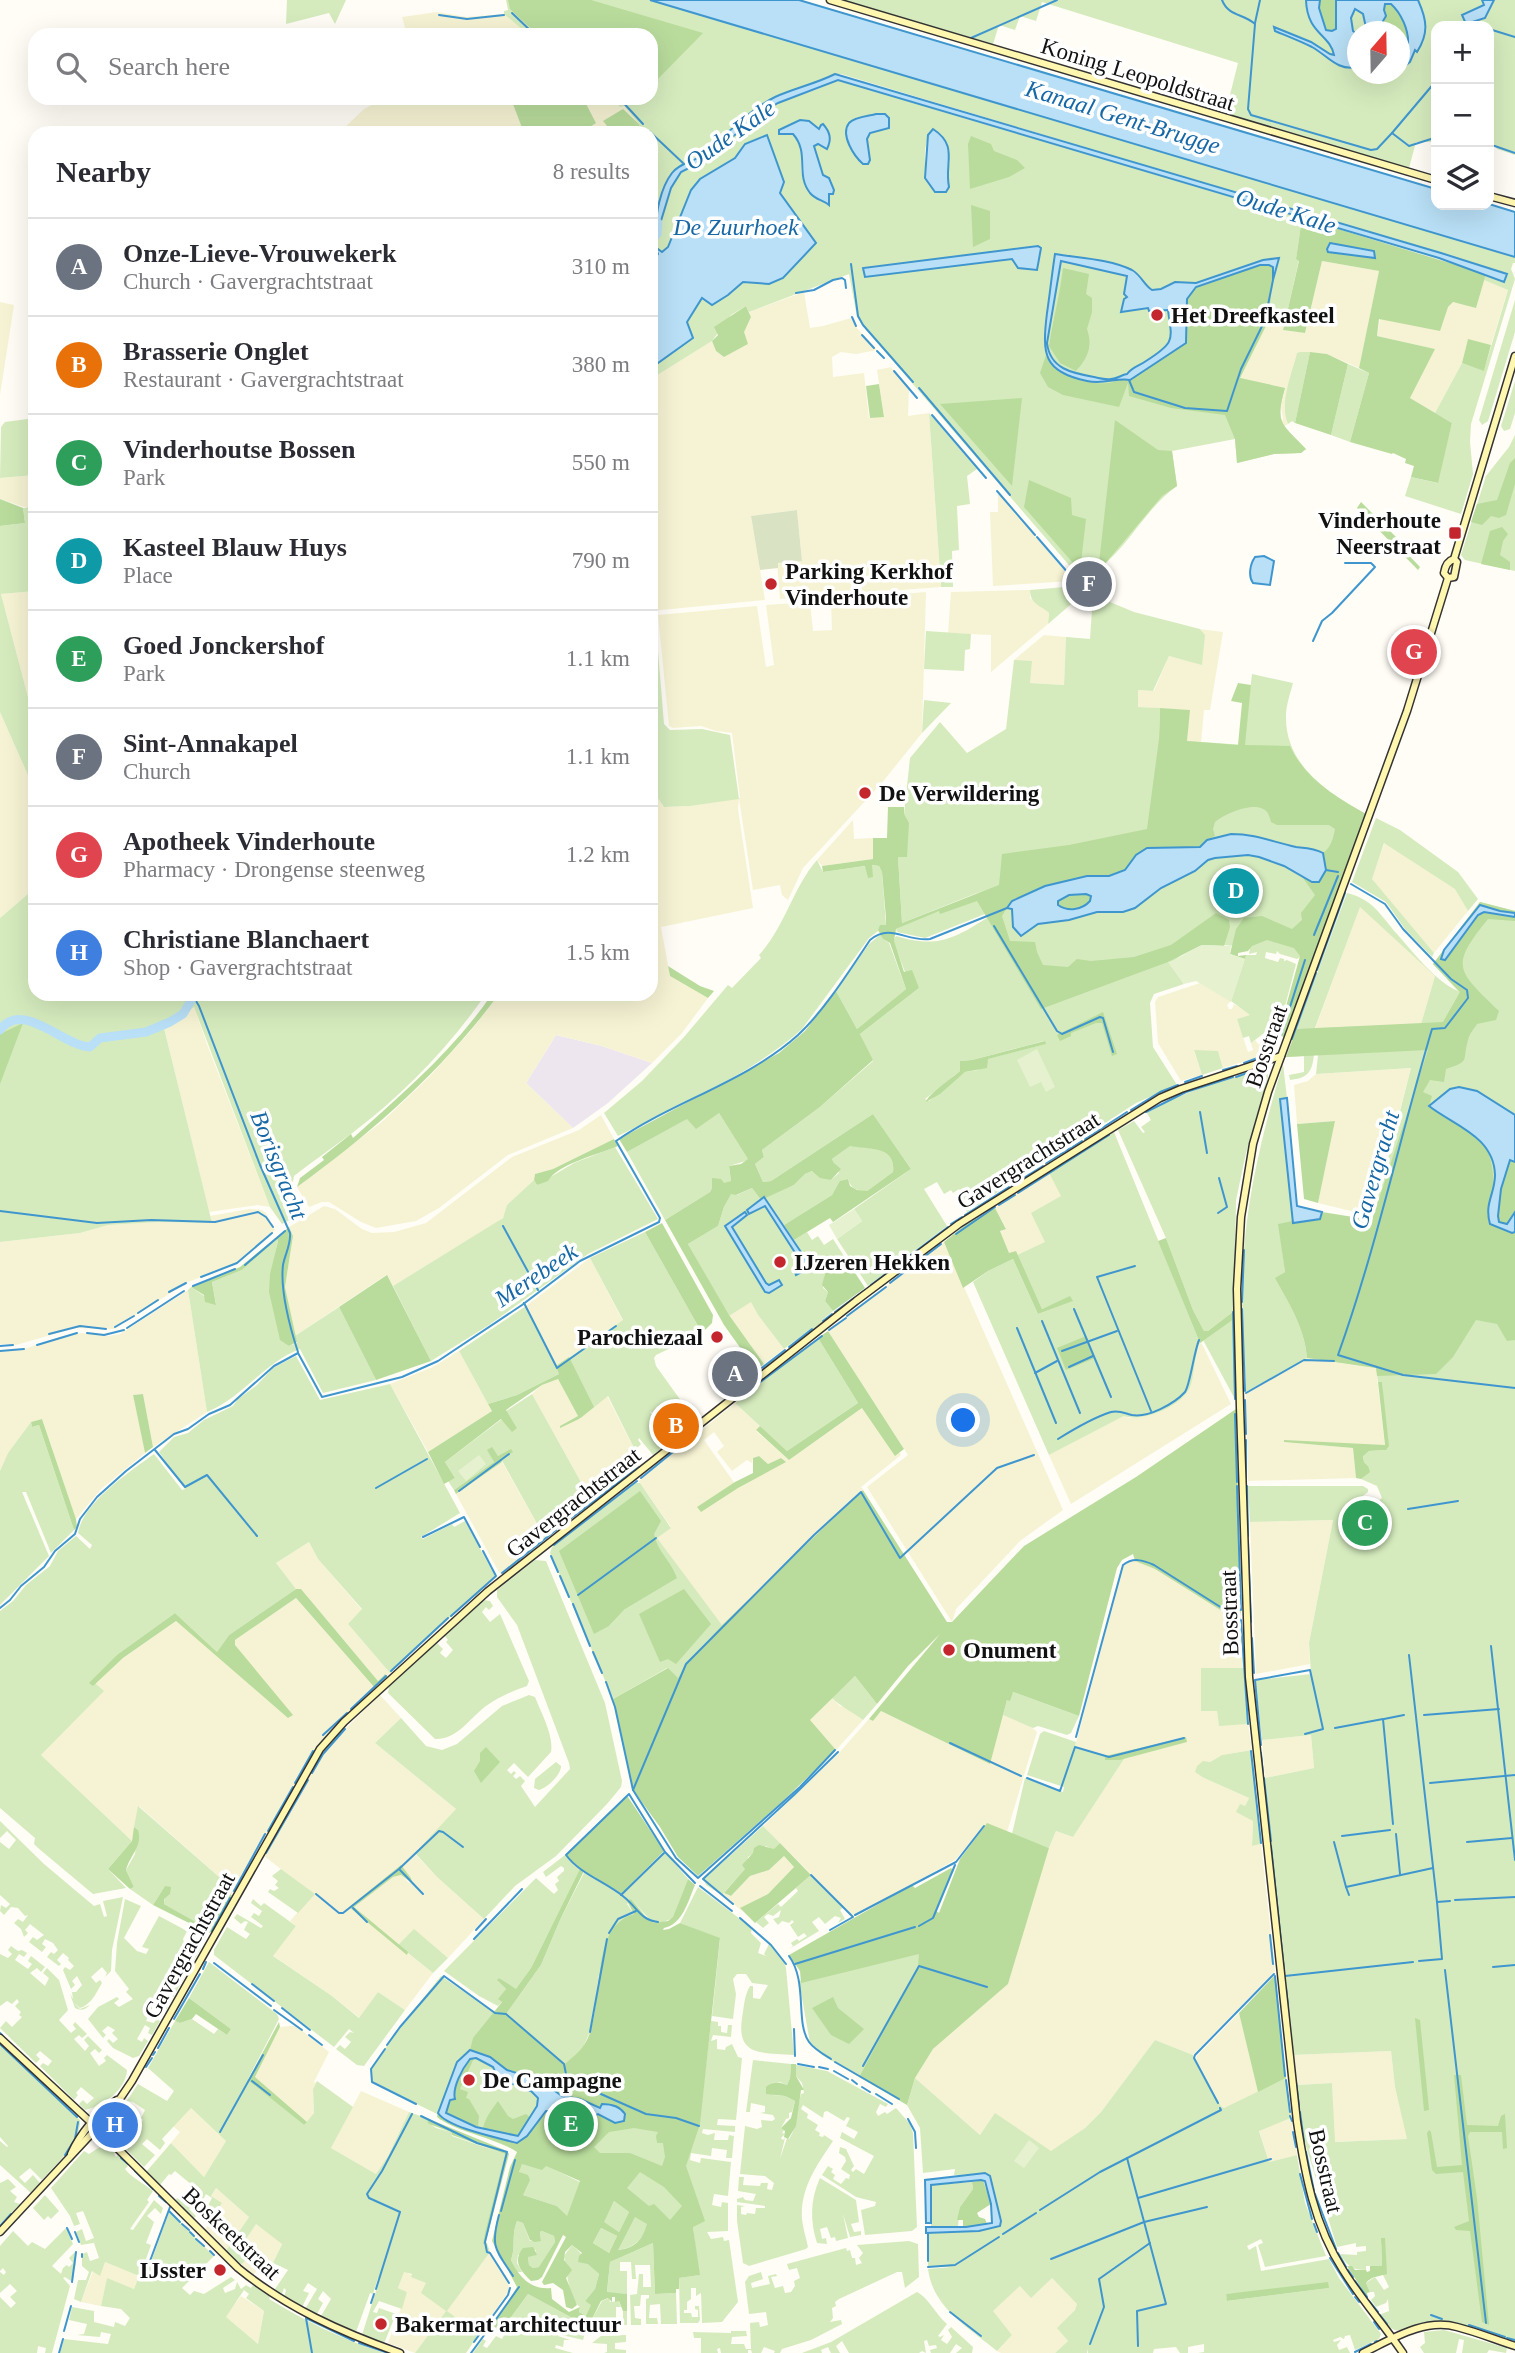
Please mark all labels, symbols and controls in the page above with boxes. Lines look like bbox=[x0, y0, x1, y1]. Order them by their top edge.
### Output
north arrow bbox=[1347, 21, 1410, 84]
map controls bbox=[1431, 21, 1494, 210]
button: + bbox=[1431, 21, 1494, 84]
search box bbox=[28, 28, 658, 105]
street label: Koning Leopoldstraat bbox=[1038, 33, 1238, 116]
icon: search bbox=[52, 48, 90, 86]
text: Search here bbox=[108, 52, 230, 81]
water label: Kanaal Gent-Brugge bbox=[1022, 75, 1224, 159]
button: − bbox=[1431, 84, 1494, 147]
water label: Oude Kale bbox=[680, 95, 780, 175]
button: layers bbox=[1431, 147, 1494, 210]
text: Nearby bbox=[56, 155, 151, 188]
text: 8 results bbox=[553, 159, 630, 184]
water label: Oude Kale bbox=[1233, 183, 1340, 239]
water label: De Zuurhoek bbox=[672, 214, 799, 240]
text: Onze-Lieve-Vrouwekerk bbox=[123, 239, 396, 268]
text: A bbox=[71, 254, 87, 279]
text: 310 m bbox=[572, 254, 630, 279]
text: Church · Gavergrachtstraat bbox=[123, 269, 373, 294]
place label: Het Dreefkasteel bbox=[1171, 303, 1335, 328]
marker: Het Dreefkasteel bbox=[1149, 307, 1165, 323]
text: Brasserie Onglet bbox=[123, 337, 309, 366]
text: B bbox=[71, 352, 87, 377]
text: 380 m bbox=[572, 352, 630, 377]
text: Restaurant · Gavergrachtstraat bbox=[123, 367, 404, 392]
text: Vinderhoutse Bossen bbox=[123, 435, 355, 464]
text: C bbox=[71, 450, 87, 475]
text: 550 m bbox=[572, 450, 630, 475]
text: Park bbox=[123, 465, 165, 490]
place label: Vinderhoute Neerstraat bbox=[1318, 508, 1441, 559]
marker: Vinderhoute Neerstraat bbox=[1447, 525, 1463, 541]
text: Kasteel Blauw Huys bbox=[123, 533, 347, 562]
text: D bbox=[71, 548, 87, 573]
text: 790 m bbox=[572, 548, 630, 573]
pin: F bbox=[1066, 558, 1112, 610]
place label: Parking Kerkhof Vinderhoute bbox=[785, 559, 953, 610]
text: Place bbox=[123, 563, 173, 588]
marker: Parking Kerkhof Vinderhoute bbox=[763, 576, 779, 592]
pin: G bbox=[1391, 626, 1437, 678]
text: Goed Jonckershof bbox=[123, 631, 325, 660]
text: E bbox=[71, 646, 87, 671]
text: 1.1 km bbox=[566, 646, 630, 671]
text: Park bbox=[123, 661, 165, 686]
text: Sint-Annakapel bbox=[123, 729, 298, 758]
text: F bbox=[72, 744, 86, 769]
text: 1.1 km bbox=[566, 744, 630, 769]
text: Church bbox=[123, 759, 191, 784]
place label: De Verwildering bbox=[879, 781, 1040, 806]
marker: De Verwildering bbox=[857, 785, 873, 801]
text: Apotheek Vinderhoute bbox=[123, 827, 375, 856]
text: G bbox=[70, 842, 88, 867]
text: 1.2 km bbox=[566, 842, 630, 867]
text: Pharmacy · Drongense steenweg bbox=[123, 857, 425, 882]
pin: D bbox=[1213, 865, 1259, 917]
text: Christiane Blanchaert bbox=[123, 925, 369, 954]
text: H bbox=[70, 940, 88, 965]
text: 1.5 km bbox=[566, 940, 630, 965]
text: Shop · Gavergrachtstraat bbox=[123, 955, 353, 980]
street label: Bosstraat bbox=[1241, 1001, 1292, 1091]
street label: Gavergrachtstraat bbox=[953, 1106, 1105, 1214]
water label: Borisgracht bbox=[245, 1107, 313, 1224]
water label: Gavergracht bbox=[1346, 1107, 1405, 1232]
water label: Merebeek bbox=[489, 1238, 582, 1313]
place label: IJzeren Hekken bbox=[794, 1250, 950, 1275]
marker: IJzeren Hekken bbox=[772, 1254, 788, 1270]
place label: Parochiezaal bbox=[577, 1325, 703, 1350]
marker: Parochiezaal bbox=[709, 1329, 725, 1345]
pin: A bbox=[712, 1348, 758, 1400]
pin: B bbox=[653, 1400, 699, 1452]
your location bbox=[946, 1403, 980, 1437]
street label: Gavergrachtstraat bbox=[501, 1442, 646, 1562]
pin: C bbox=[1342, 1497, 1388, 1549]
street label: Bosstraat bbox=[1215, 1569, 1243, 1656]
place label: Onument bbox=[963, 1638, 1057, 1663]
marker: Onument bbox=[941, 1642, 957, 1658]
street label: Gavergrachtstraat bbox=[139, 1867, 240, 2023]
place label: De Campagne bbox=[483, 2068, 622, 2093]
marker: De Campagne bbox=[461, 2072, 477, 2088]
pin: E bbox=[548, 2098, 594, 2150]
pin: H bbox=[92, 2099, 138, 2151]
street label: Bosstraat bbox=[1304, 2127, 1347, 2216]
street label: Boskeetstraat bbox=[178, 2182, 286, 2285]
place label: IJsster bbox=[140, 2258, 206, 2283]
marker: IJsster bbox=[212, 2262, 228, 2278]
place label: Bakermat architectuur bbox=[395, 2312, 621, 2337]
marker: Bakermat architectuur bbox=[373, 2316, 389, 2332]

